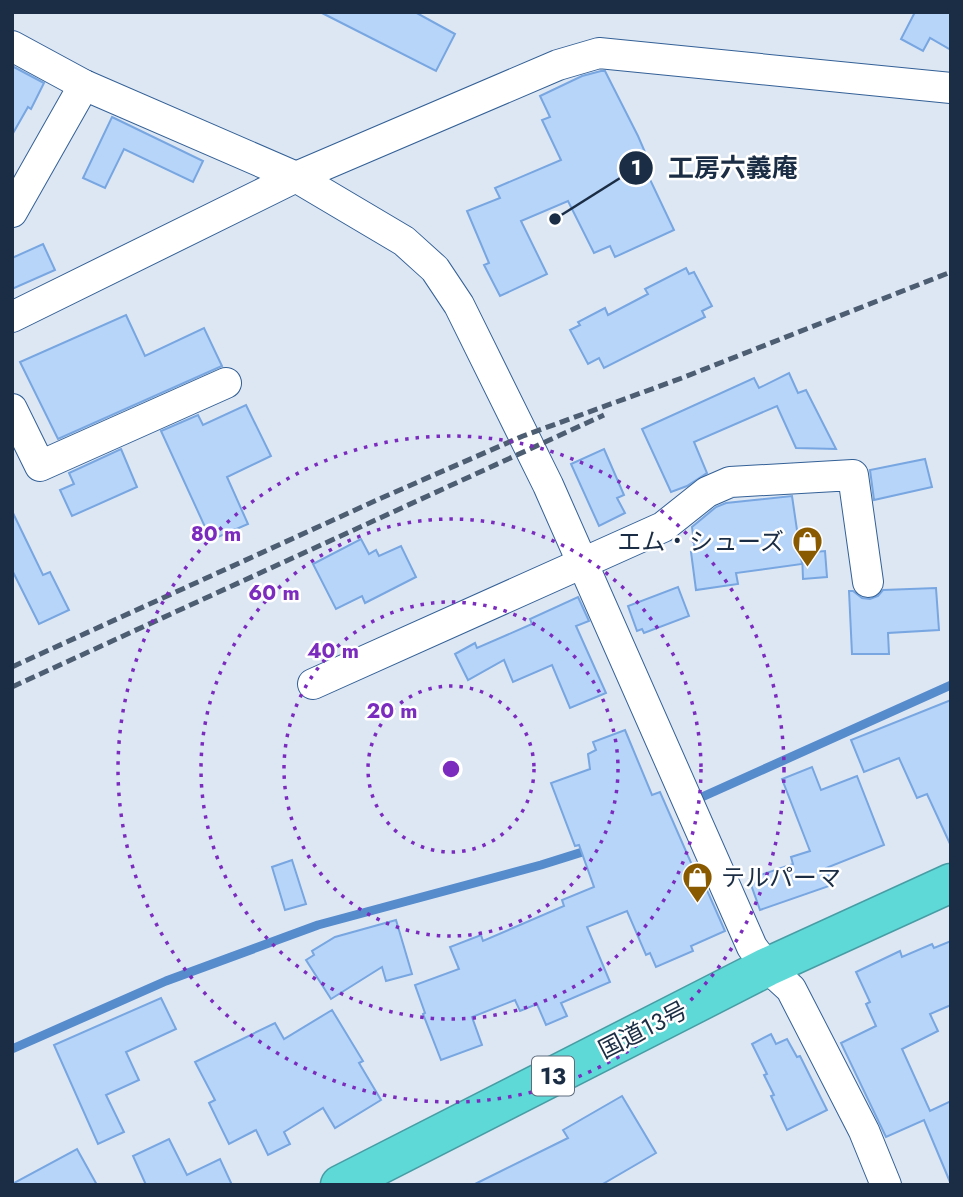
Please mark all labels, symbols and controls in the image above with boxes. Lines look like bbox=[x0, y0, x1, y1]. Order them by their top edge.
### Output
callout: 工房六義庵 bbox=[619, 144, 812, 191]
text: 工房六義庵 bbox=[668, 149, 798, 187]
text: 1 bbox=[631, 153, 641, 183]
text: 80 m bbox=[191, 519, 241, 549]
place label: エム・シューズ bbox=[617, 524, 784, 559]
shop icon: エム・シューズ bbox=[790, 525, 824, 569]
text: 60 m bbox=[248, 578, 300, 608]
text: 40 m bbox=[307, 636, 359, 666]
text: 20 m bbox=[366, 696, 418, 726]
centre of rings bbox=[439, 757, 463, 781]
place label: テルパーマ bbox=[721, 860, 841, 895]
shop icon: テルパーマ bbox=[681, 861, 715, 905]
street label: 国道13号 bbox=[592, 992, 693, 1067]
road number: 13 bbox=[532, 1056, 574, 1096]

